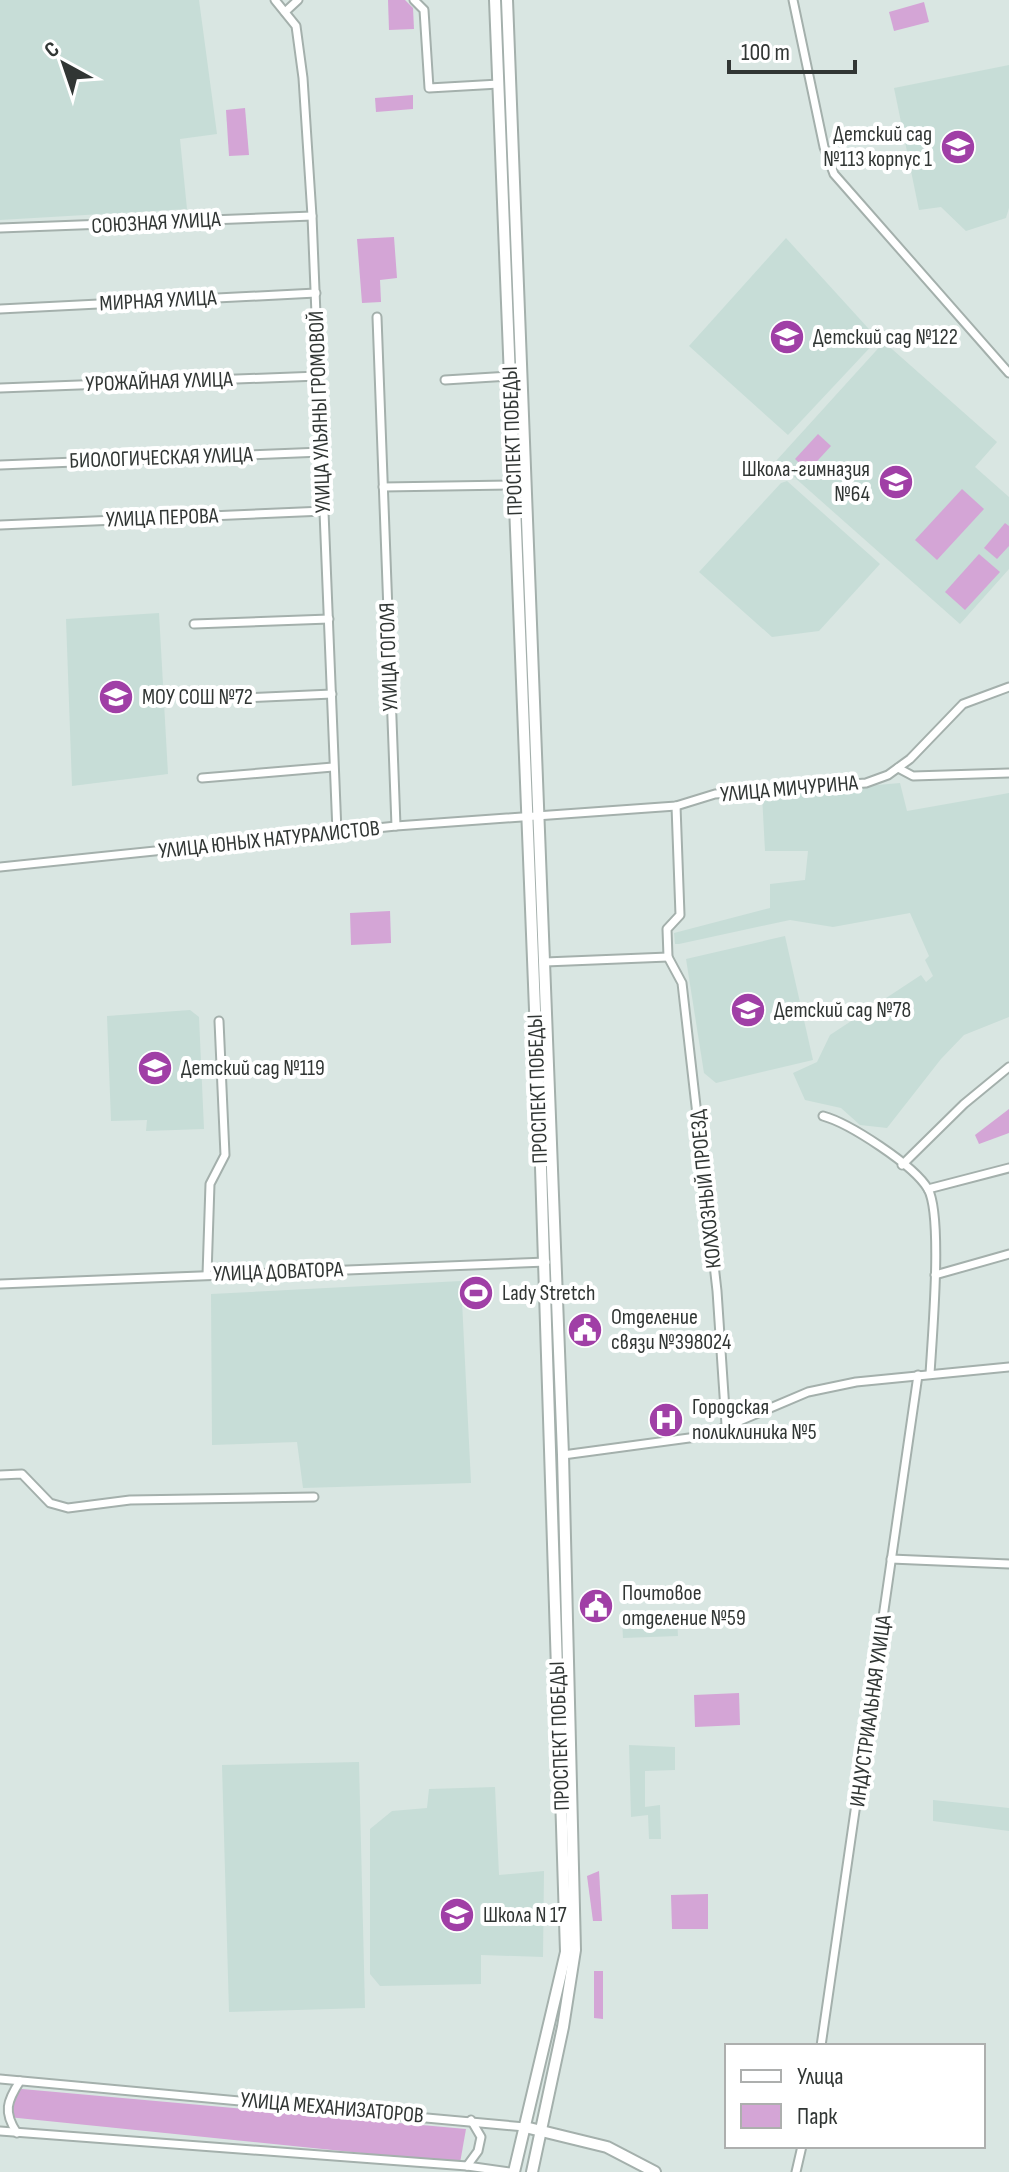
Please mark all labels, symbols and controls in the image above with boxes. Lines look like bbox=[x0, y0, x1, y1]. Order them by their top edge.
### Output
north arrow bbox=[24, 24, 104, 104]
scale bar bbox=[729, 24, 855, 74]
text: С bbox=[39, 36, 65, 64]
text: 100 m bbox=[741, 38, 790, 67]
place label: Детский сад №113 корпус 1 bbox=[823, 121, 932, 173]
school or university icon: Детский сад №113 корпус 1 bbox=[939, 128, 977, 166]
street label: СОЮЗНАЯ УЛИЦА bbox=[91, 206, 222, 240]
street label: МИРНАЯ УЛИЦА bbox=[99, 284, 218, 318]
street label: УЛИЦА УЛЬЯНЫ ГРОМОВОЙ bbox=[303, 310, 337, 514]
school or university icon: Детский сад №122 bbox=[768, 318, 806, 356]
place label: Детский сад №122 bbox=[813, 324, 958, 351]
street label: УРОЖАЙНАЯ УЛИЦА bbox=[85, 366, 234, 398]
street label: ПРОСПЕКТ ПОБЕДЫ bbox=[497, 366, 529, 516]
street label: БИОЛОГИЧЕСКАЯ УЛИЦА bbox=[69, 441, 254, 475]
place label: Школа-гимназия №64 bbox=[742, 456, 870, 508]
school or university icon: Школа-гимназия №64 bbox=[877, 463, 915, 501]
street label: УЛИЦА ПЕРОВА bbox=[105, 503, 219, 533]
street label: УЛИЦА ГОГОЛЯ bbox=[374, 602, 404, 712]
school or university icon: МОУ СОШ №72 bbox=[97, 678, 135, 716]
place label: МОУ СОШ №72 bbox=[142, 684, 253, 711]
street label: УЛИЦА МИЧУРИНА bbox=[719, 769, 860, 808]
street label: УЛИЦА ЮНЫХ НАТУРАЛИСТОВ bbox=[157, 815, 381, 865]
school or university icon: Детский сад №78 bbox=[729, 991, 767, 1029]
place label: Детский сад №78 bbox=[774, 997, 911, 1024]
street label: ПРОСПЕКТ ПОБЕДЫ bbox=[522, 1014, 554, 1164]
school or university icon: Детский сад №119 bbox=[136, 1049, 174, 1087]
place label: Детский сад №119 bbox=[181, 1055, 325, 1082]
street label: КОЛХОЗНЫЙ ПРОЕЗД bbox=[684, 1108, 728, 1270]
street label: УЛИЦА ДОВАТОРА bbox=[212, 1256, 344, 1288]
sports icon: Lady Stretch bbox=[457, 1274, 495, 1312]
place label: Lady Stretch bbox=[502, 1280, 595, 1307]
place label: Отделение связи №398024 bbox=[611, 1304, 731, 1356]
public building icon: Отделение связи №398024 bbox=[566, 1311, 604, 1349]
place label: Городская поликлиника №5 bbox=[692, 1394, 817, 1446]
hospital icon: Городская поликлиника №5 bbox=[647, 1401, 685, 1439]
place label: Почтовое отделение №59 bbox=[622, 1580, 746, 1632]
public building icon: Почтовое отделение №59 bbox=[577, 1587, 615, 1625]
street label: ИНДУСТРИАЛЬНАЯ УЛИЦА bbox=[844, 1613, 898, 1809]
street label: ПРОСПЕКТ ПОБЕДЫ bbox=[544, 1661, 576, 1811]
school or university icon: Школа N 17 bbox=[438, 1896, 476, 1934]
place label: Школа N 17 bbox=[483, 1902, 567, 1929]
legend bbox=[725, 2044, 985, 2148]
text: Улица bbox=[797, 2062, 843, 2091]
street label: УЛИЦА МЕХАНИЗАТОРОВ bbox=[239, 2087, 425, 2129]
text: Парк bbox=[797, 2102, 838, 2131]

